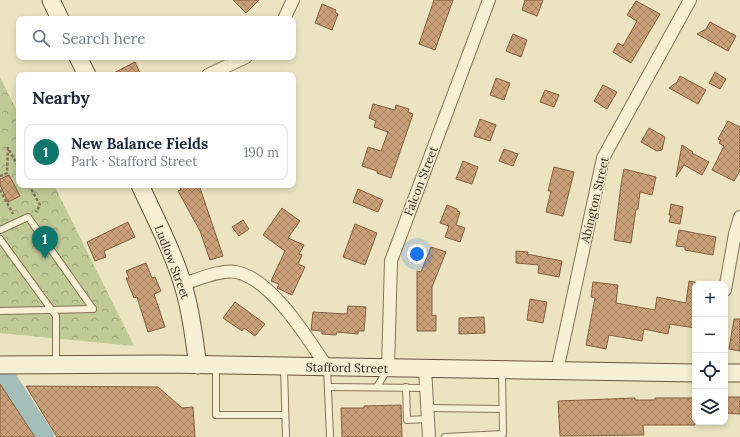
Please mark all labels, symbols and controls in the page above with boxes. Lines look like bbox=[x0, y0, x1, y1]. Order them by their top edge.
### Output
search box bbox=[16, 16, 296, 60]
icon: search bbox=[30, 27, 52, 49]
text: Search here bbox=[62, 29, 145, 48]
text: Nearby bbox=[32, 87, 90, 109]
text: New Balance Fields bbox=[71, 134, 208, 153]
text: 1 bbox=[43, 144, 49, 161]
text: 190 m bbox=[244, 144, 279, 161]
street label: Falcon Street bbox=[400, 144, 441, 218]
text: Park · Stafford Street bbox=[71, 153, 197, 170]
street label: Abington Street bbox=[577, 155, 612, 245]
street label: Ludlow Street bbox=[151, 223, 194, 301]
pin: 1 bbox=[32, 226, 58, 259]
your location bbox=[407, 244, 427, 264]
map controls bbox=[692, 281, 728, 425]
button: + bbox=[692, 281, 728, 317]
button: − bbox=[692, 317, 728, 353]
button: locate bbox=[692, 353, 728, 389]
street label: Stafford Street bbox=[306, 359, 389, 376]
button: layers bbox=[692, 389, 728, 425]

